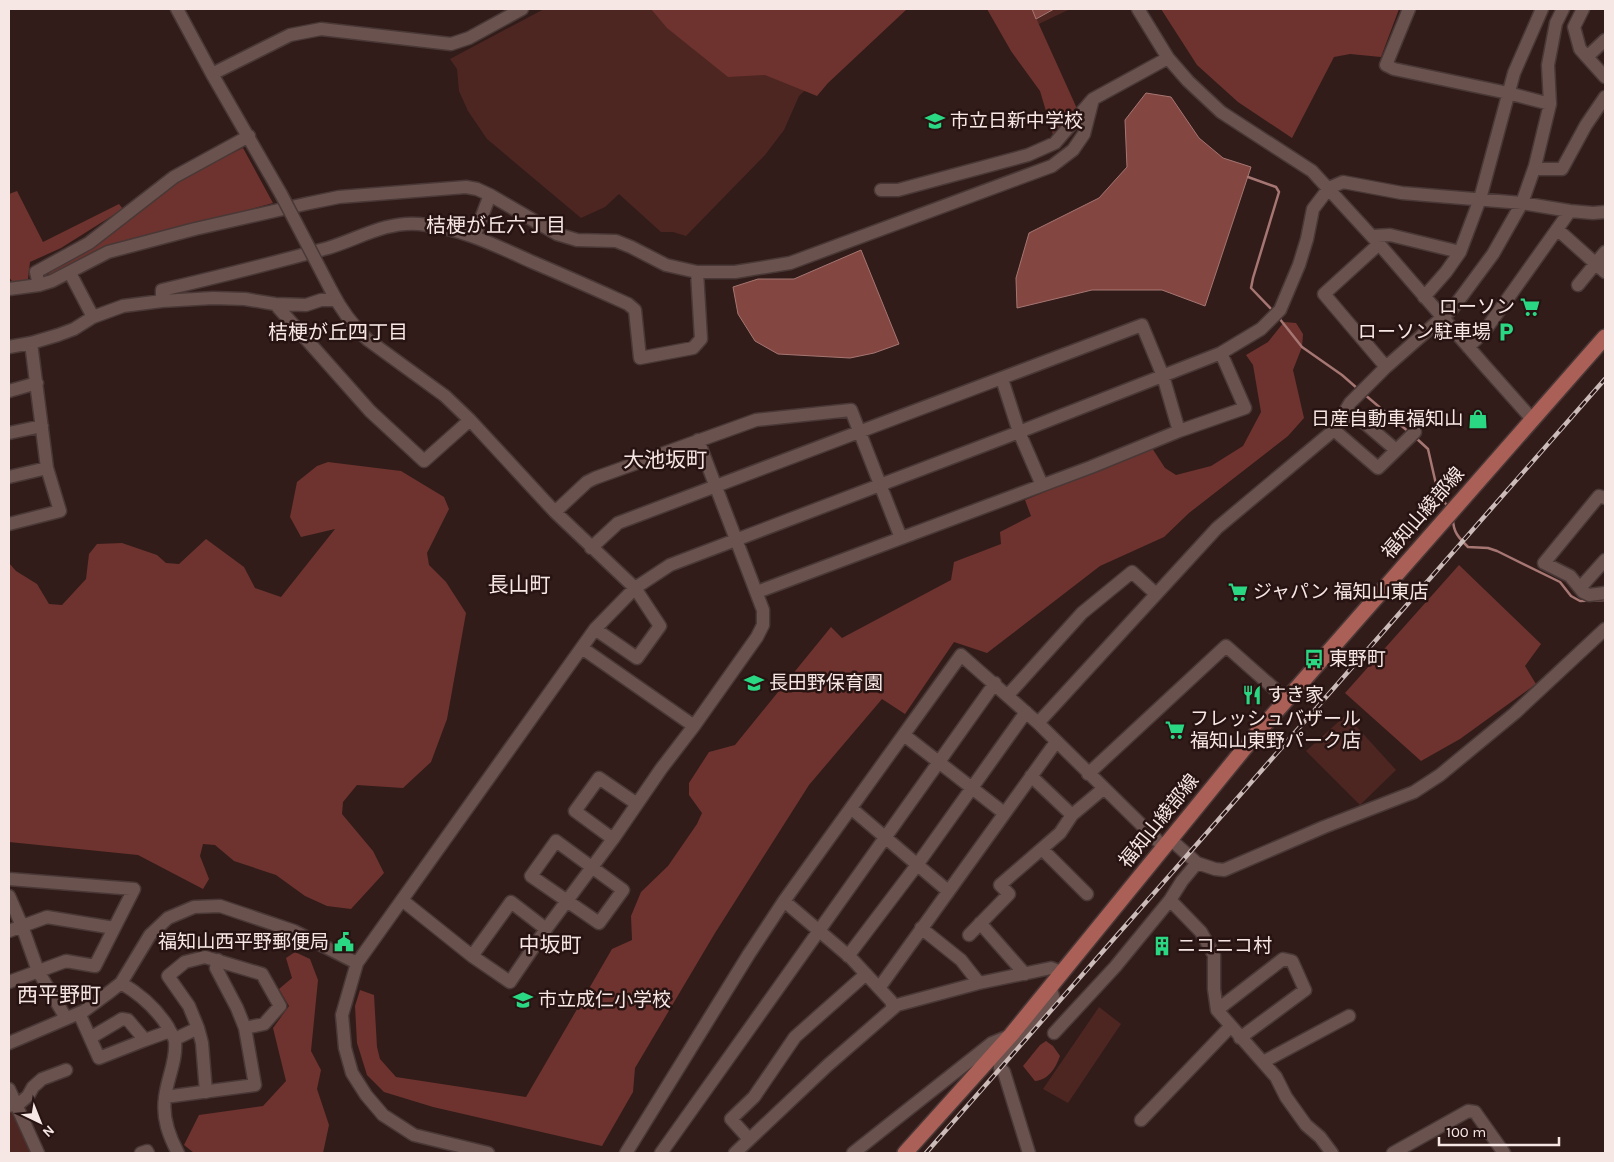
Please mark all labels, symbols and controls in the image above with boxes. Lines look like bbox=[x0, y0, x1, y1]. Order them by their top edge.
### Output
school or university icon: 市立日新中学校 bbox=[924, 110, 946, 132]
place label: 市立日新中学校 bbox=[950, 110, 1083, 132]
district label: 桔梗が丘六丁目 bbox=[426, 214, 566, 237]
place label: ローソン bbox=[1439, 296, 1515, 318]
supermarket icon: ローソン bbox=[1519, 296, 1541, 318]
district label: 桔梗が丘四丁目 bbox=[268, 321, 408, 344]
place label: ローソン駐車場 bbox=[1358, 321, 1491, 343]
parking icon: ローソン駐車場 bbox=[1495, 321, 1517, 343]
place label: 日産自動車福知山 bbox=[1311, 408, 1463, 430]
shop icon: 日産自動車福知山 bbox=[1467, 408, 1489, 430]
district label: 大池坂町 bbox=[623, 448, 707, 472]
street label: 福知山綾部線 bbox=[1377, 463, 1469, 563]
district label: 長山町 bbox=[488, 573, 551, 597]
supermarket icon: ジャパン 福知山東店 bbox=[1227, 581, 1249, 603]
place label: ジャパン 福知山東店 bbox=[1253, 581, 1429, 603]
bus stop icon: 東野町 bbox=[1303, 648, 1325, 670]
place label: 東野町 bbox=[1329, 648, 1386, 670]
school or university icon: 長田野保育園 bbox=[743, 672, 765, 694]
place label: 長田野保育園 bbox=[769, 672, 883, 694]
restaurant icon: すき家 bbox=[1241, 684, 1263, 706]
place label: すき家 bbox=[1267, 684, 1324, 706]
place label: フレッシュバザール 福知山東野パーク店 bbox=[1190, 708, 1361, 752]
supermarket icon: フレッシュバザール 福知山東野パーク店 bbox=[1164, 719, 1186, 741]
street label: 福知山綾部線 bbox=[1115, 770, 1203, 872]
place label: 福知山西平野郵便局 bbox=[158, 931, 329, 953]
public building icon: 福知山西平野郵便局 bbox=[333, 931, 355, 953]
district label: 中坂町 bbox=[519, 933, 582, 957]
building icon: ニコニコ村 bbox=[1151, 935, 1173, 957]
place label: ニコニコ村 bbox=[1177, 935, 1272, 957]
district label: 西平野町 bbox=[17, 983, 101, 1007]
school or university icon: 市立成仁小学校 bbox=[512, 989, 534, 1011]
place label: 市立成仁小学校 bbox=[538, 989, 671, 1011]
north arrow bbox=[15, 1097, 65, 1147]
scale bar bbox=[1439, 1114, 1559, 1146]
text: N bbox=[39, 1121, 58, 1141]
text: 100 m bbox=[1446, 1123, 1486, 1141]

